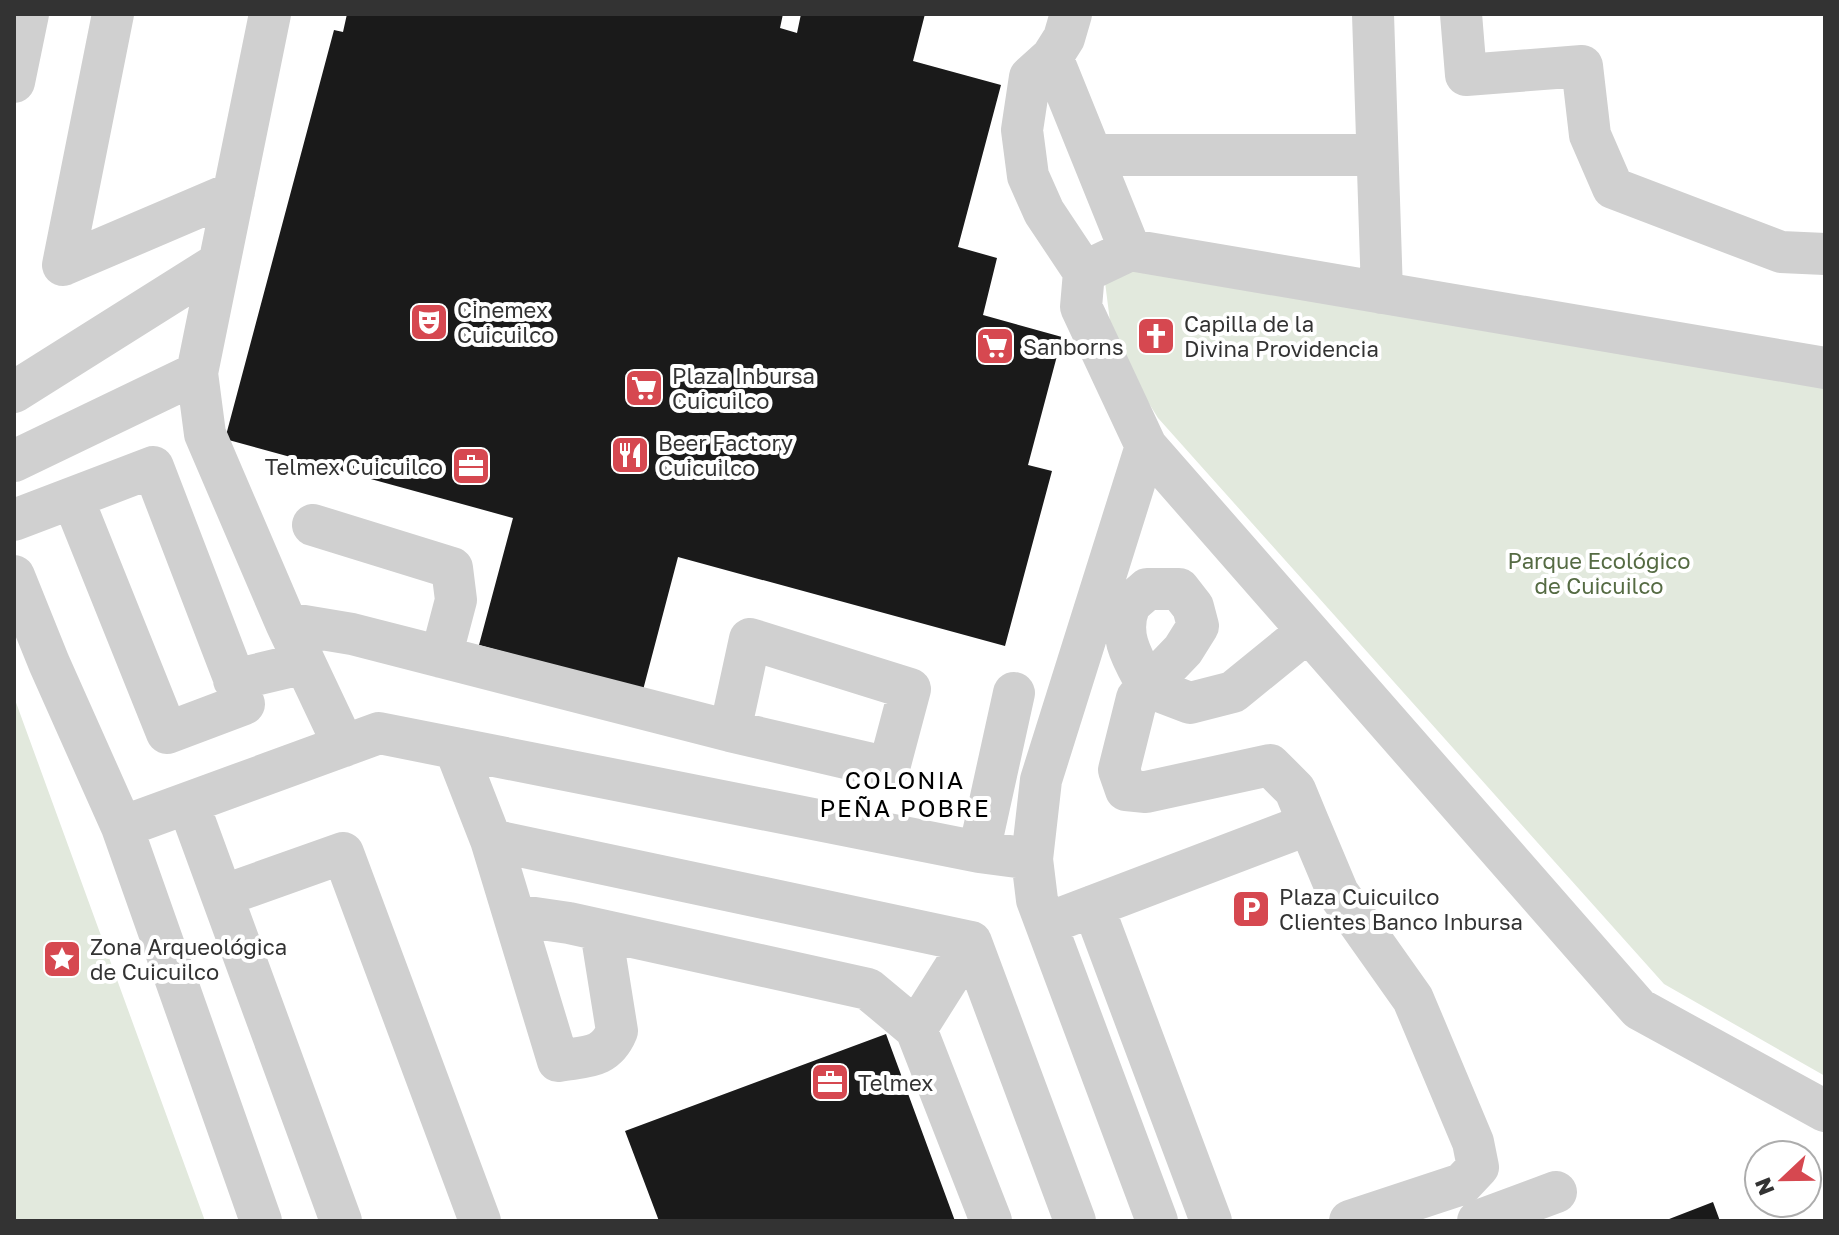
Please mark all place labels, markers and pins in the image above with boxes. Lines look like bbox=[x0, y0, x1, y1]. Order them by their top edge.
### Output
place label: Cinemex Cuicuilco bbox=[457, 296, 554, 348]
theatre icon: Cinemex Cuicuilco bbox=[408, 301, 450, 343]
place label: Capilla de la Divina Providencia bbox=[1184, 310, 1379, 362]
church icon: Capilla de la Divina Providencia bbox=[1135, 315, 1177, 357]
supermarket icon: Sanborns bbox=[974, 325, 1016, 367]
place label: Sanborns bbox=[1023, 333, 1124, 360]
place label: Plaza Inbursa Cuicuilco bbox=[672, 362, 815, 414]
supermarket icon: Plaza Inbursa Cuicuilco bbox=[623, 367, 665, 409]
place label: Beer Factory Cuicuilco bbox=[658, 429, 793, 481]
restaurant icon: Beer Factory Cuicuilco bbox=[609, 434, 651, 476]
office icon: Telmex Cuicuilco bbox=[450, 445, 492, 487]
place label: Telmex Cuicuilco bbox=[265, 453, 443, 480]
place label: Plaza Cuicuilco Clientes Banco Inbursa bbox=[1279, 883, 1523, 935]
parking icon: Plaza Cuicuilco Clientes Banco Inbursa bbox=[1230, 888, 1272, 930]
place label: Zona Arqueológica de Cuicuilco bbox=[90, 933, 287, 985]
place icon: Zona Arqueológica de Cuicuilco bbox=[41, 938, 83, 980]
office icon: Telmex bbox=[809, 1061, 851, 1103]
place label: Telmex bbox=[858, 1069, 933, 1096]

